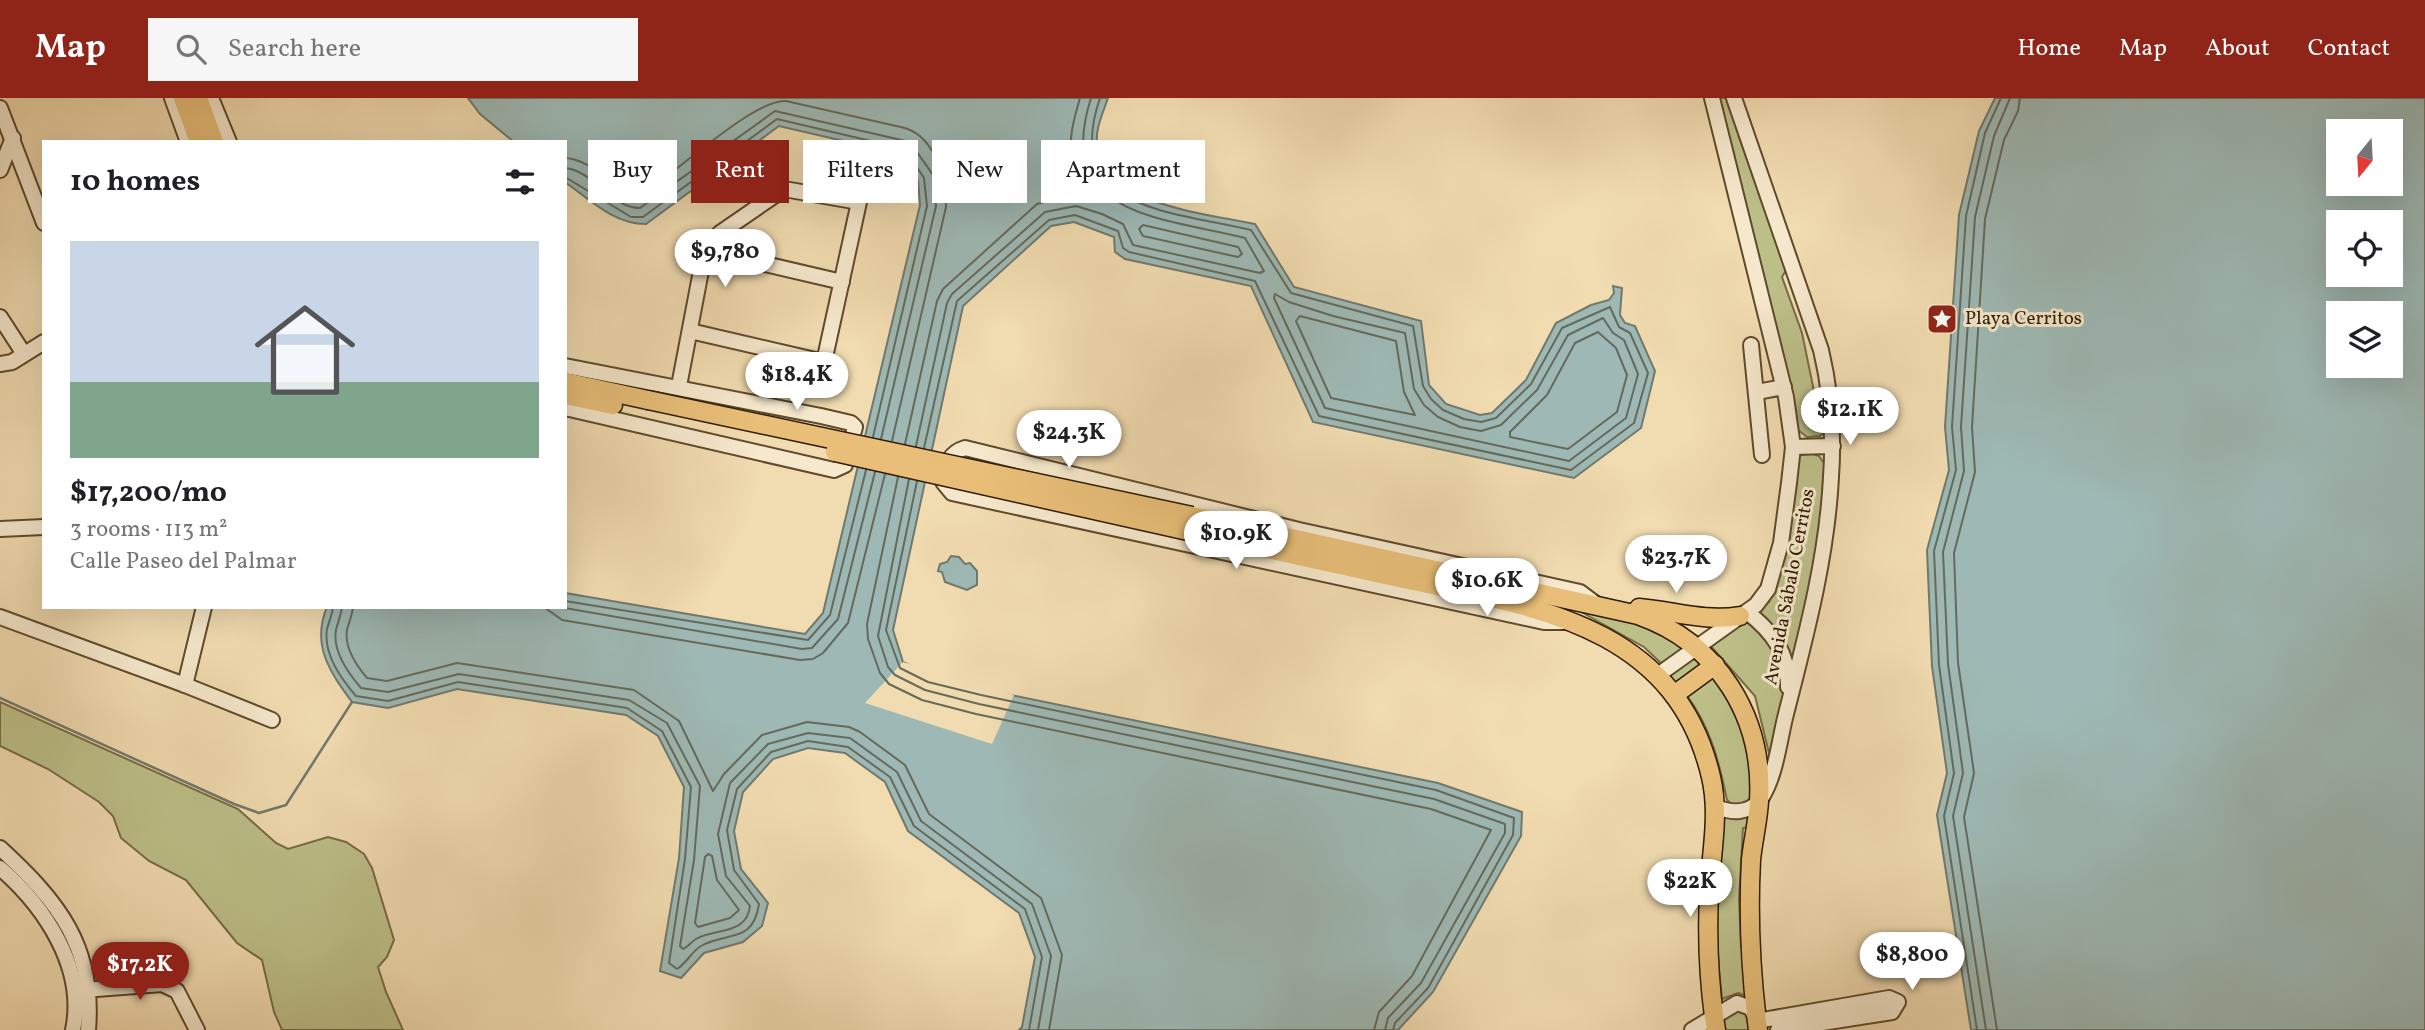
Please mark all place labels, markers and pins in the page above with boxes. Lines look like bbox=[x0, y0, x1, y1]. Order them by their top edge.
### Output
pin: $9,780 bbox=[668, 230, 782, 289]
place icon: Playa Cerritos bbox=[1925, 302, 1959, 336]
place label: Playa Cerritos bbox=[1965, 306, 2082, 332]
pin: $18.4K bbox=[740, 352, 854, 412]
pin: $12.1K bbox=[1793, 388, 1907, 447]
pin: $24.3K bbox=[1012, 410, 1126, 470]
pin: $10.9K bbox=[1179, 512, 1293, 571]
pin: $23.7K bbox=[1619, 536, 1733, 595]
pin: $10.6K bbox=[1430, 559, 1544, 618]
pin: $22K bbox=[1649, 860, 1731, 919]
pin: $8,800 bbox=[1855, 932, 1969, 992]
pin: $17.2K bbox=[83, 942, 197, 1002]

